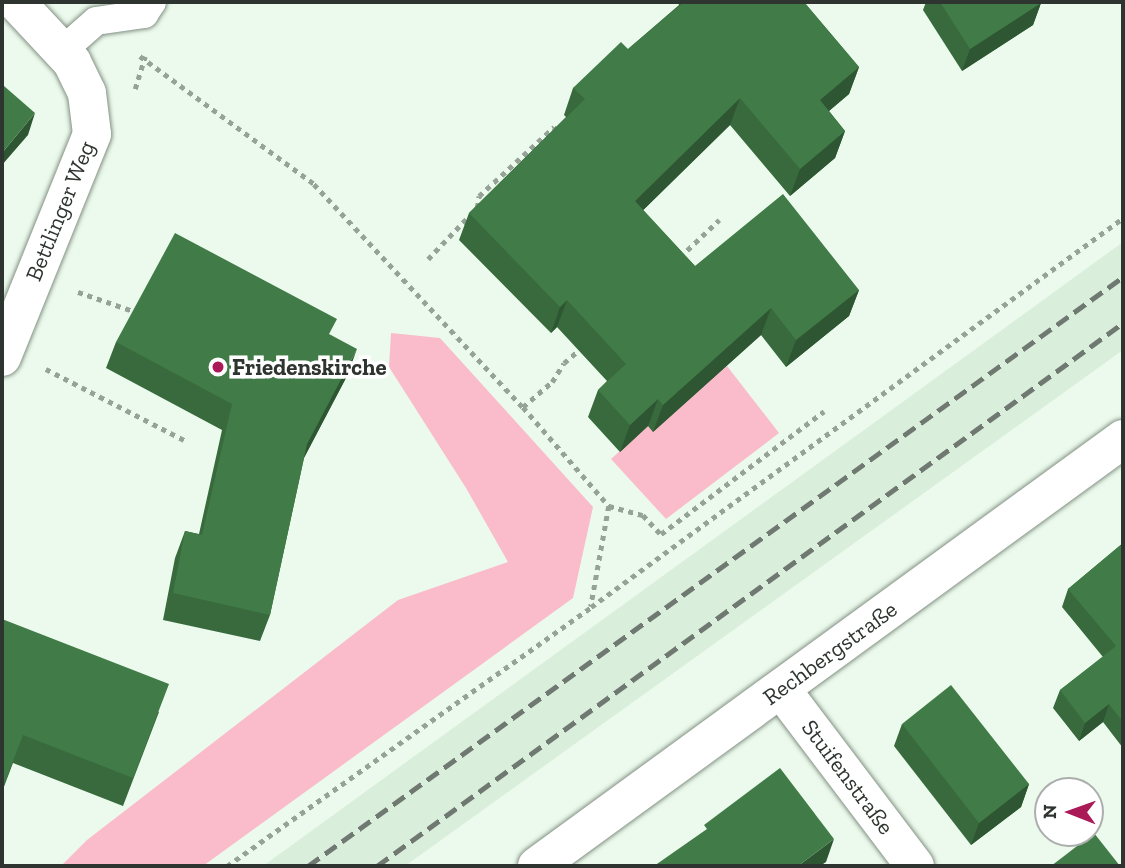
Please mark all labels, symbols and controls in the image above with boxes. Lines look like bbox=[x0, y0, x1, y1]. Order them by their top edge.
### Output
street label: Bettlinger Weg bbox=[19, 136, 101, 286]
place label: Friedenskirche bbox=[232, 353, 387, 381]
marker: Friedenskirche bbox=[210, 359, 226, 375]
street label: Rechbergstraße bbox=[758, 595, 902, 711]
street label: Stuifenstraße bbox=[796, 714, 900, 840]
north arrow bbox=[1034, 777, 1104, 847]
text: N bbox=[1038, 804, 1061, 819]

